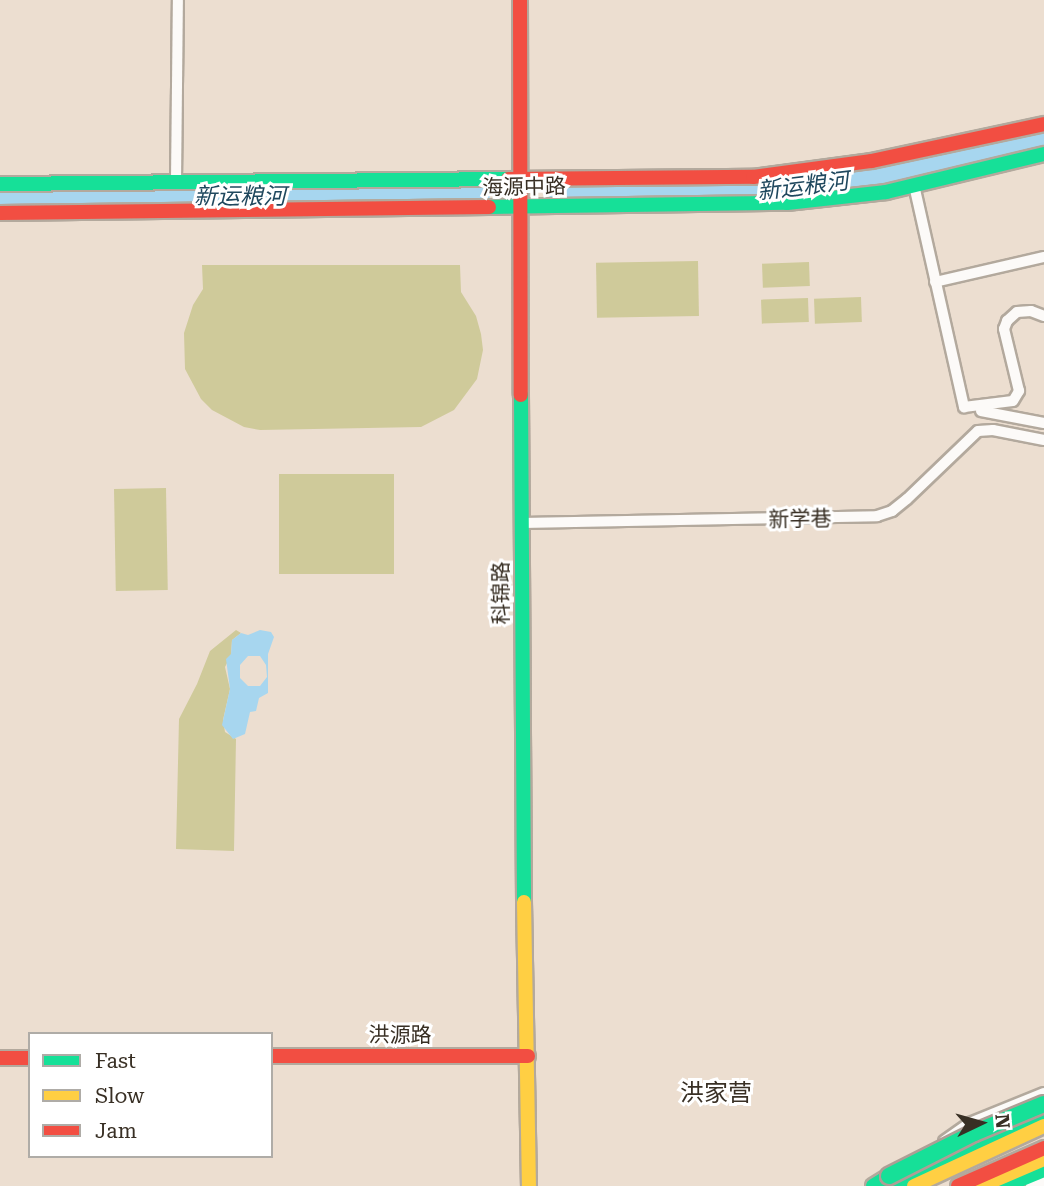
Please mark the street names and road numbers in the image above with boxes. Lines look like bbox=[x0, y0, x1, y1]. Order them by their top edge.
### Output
street label: 海源中路 bbox=[482, 174, 566, 200]
street label: 新学巷 bbox=[768, 506, 832, 532]
street label: 科锦路 bbox=[488, 562, 514, 624]
street label: 洪源路 bbox=[369, 1022, 431, 1048]

